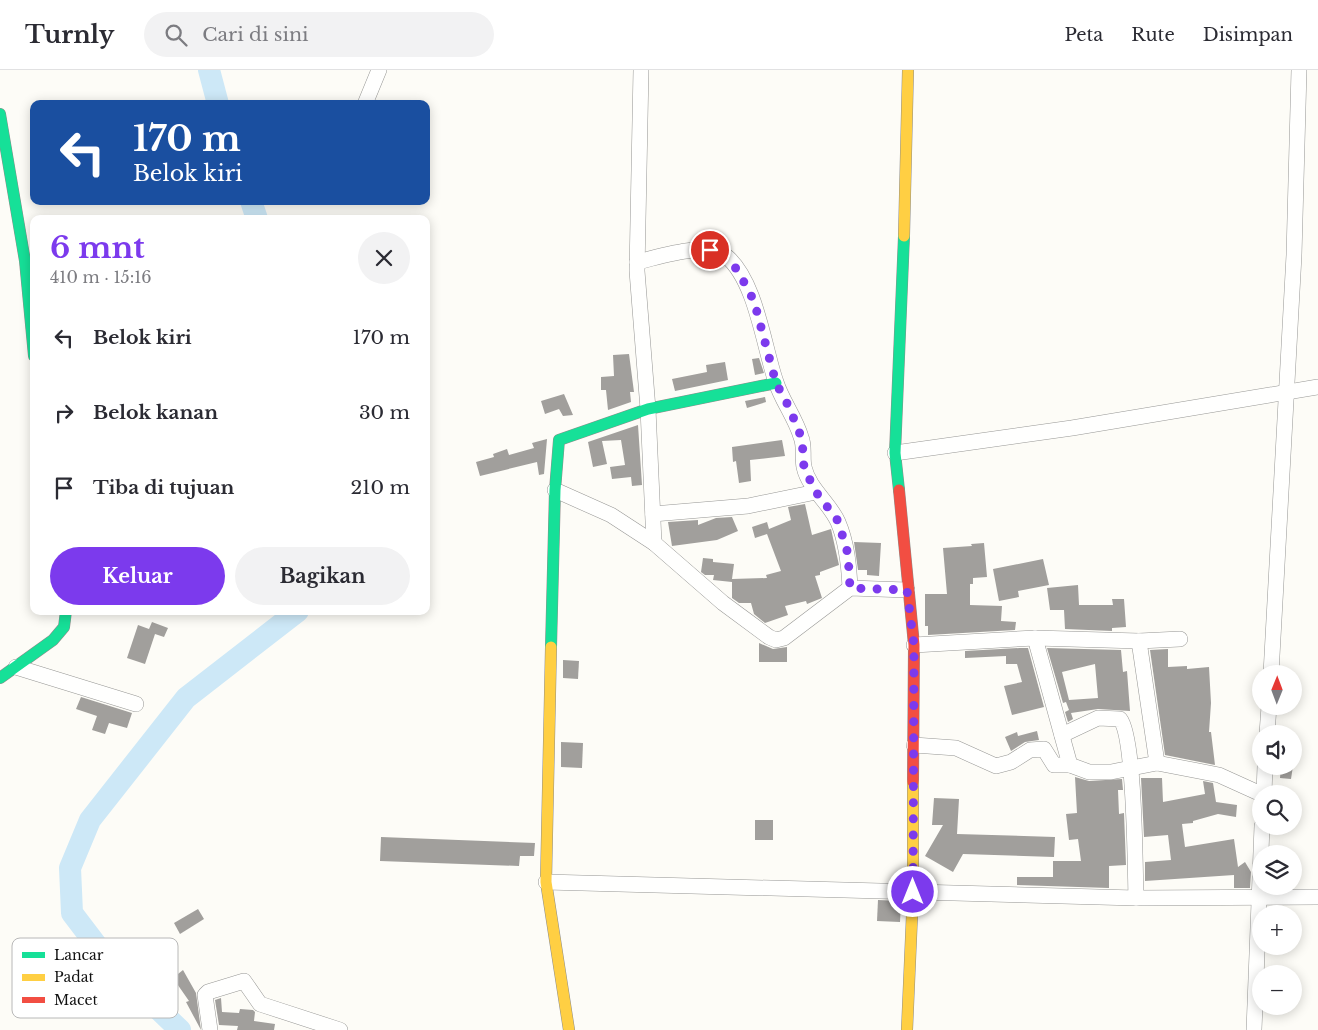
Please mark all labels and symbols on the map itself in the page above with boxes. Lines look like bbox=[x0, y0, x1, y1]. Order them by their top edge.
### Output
pin bbox=[689, 229, 731, 271]
north arrow bbox=[1252, 665, 1302, 715]
position arrow bbox=[886, 865, 938, 917]
legend bbox=[12, 938, 178, 1018]
text: Lancar bbox=[54, 946, 104, 964]
text: Padat bbox=[54, 968, 94, 986]
text: Macet bbox=[54, 991, 99, 1009]

